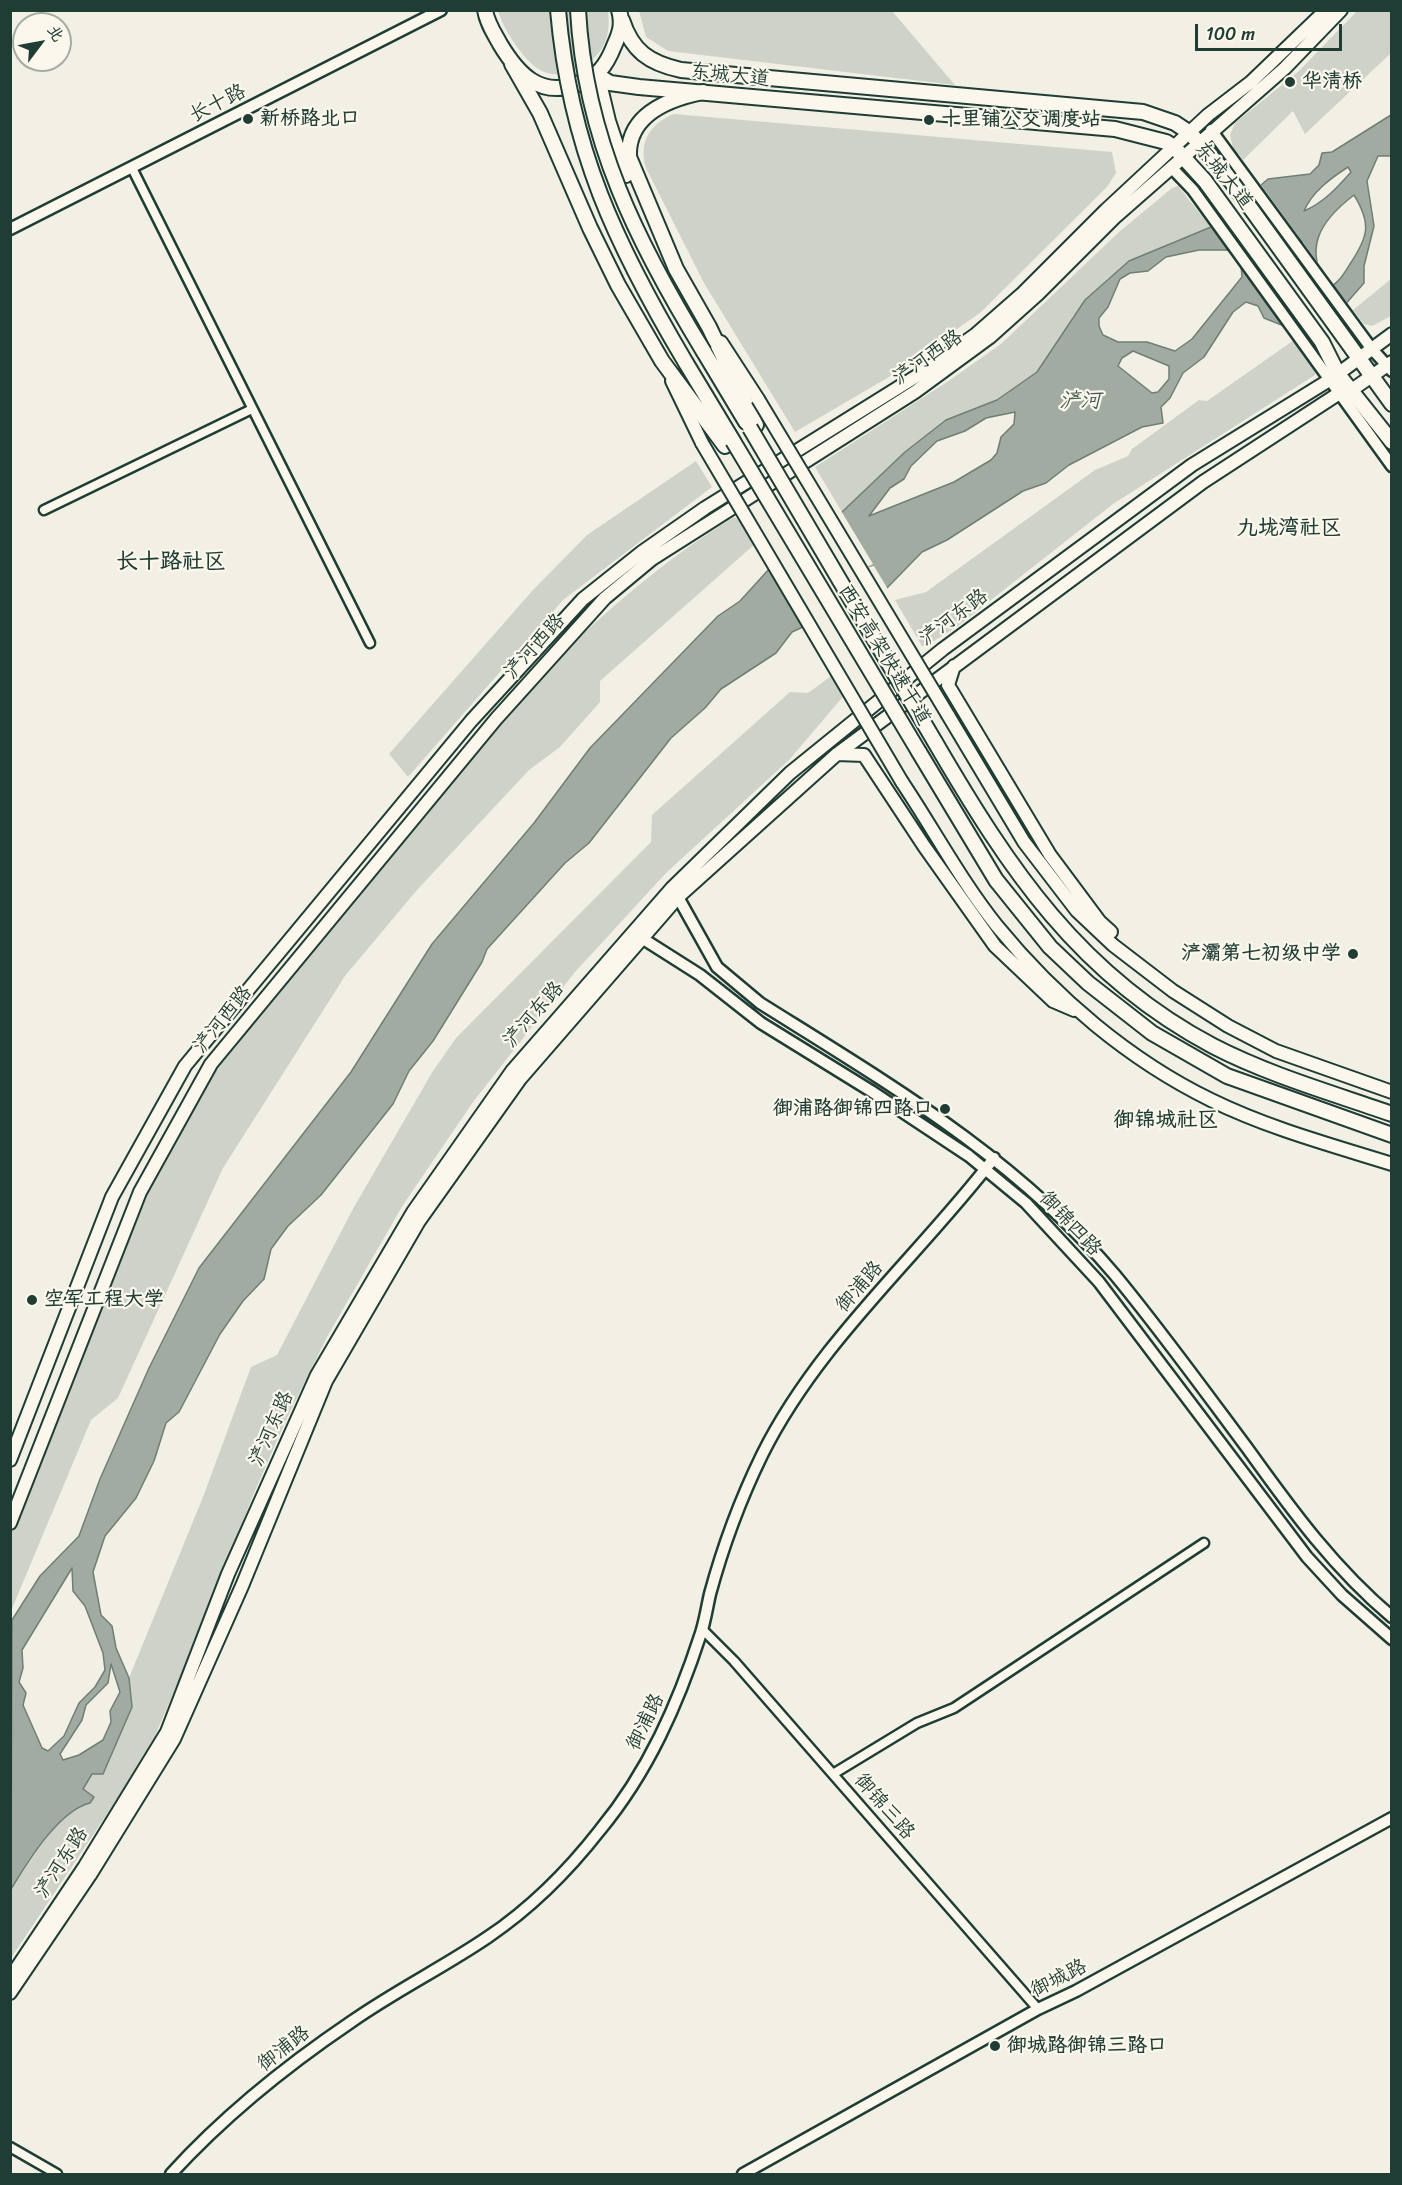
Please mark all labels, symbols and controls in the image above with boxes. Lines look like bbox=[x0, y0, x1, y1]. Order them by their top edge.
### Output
north arrow bbox=[12, 12, 72, 72]
scale bar bbox=[1198, 12, 1345, 50]
text: 100 m bbox=[1206, 18, 1255, 50]
text: 北 bbox=[39, 19, 73, 48]
street label: 东城大道 bbox=[689, 60, 771, 92]
place label: 华清桥 bbox=[1302, 70, 1362, 94]
marker: 华清桥 bbox=[1283, 75, 1297, 89]
street label: 长十路 bbox=[186, 80, 250, 128]
place label: 新桥路北口 bbox=[260, 107, 360, 131]
place label: 十里铺公交调度站 bbox=[941, 108, 1101, 132]
marker: 新桥路北口 bbox=[241, 112, 255, 126]
marker: 十里铺公交调度站 bbox=[922, 113, 936, 127]
street label: 东城大道 bbox=[1189, 137, 1257, 215]
street label: 浐河西路 bbox=[888, 325, 968, 391]
water label: 浐河 bbox=[1059, 389, 1101, 415]
district label: 九垅湾社区 bbox=[1237, 516, 1341, 542]
district label: 长十路社区 bbox=[116, 549, 226, 575]
street label: 西安高架快速干道 bbox=[833, 580, 935, 730]
street label: 浐河东路 bbox=[915, 584, 993, 652]
street label: 浐河西路 bbox=[499, 609, 571, 685]
place label: 浐灞第七初级中学 bbox=[1181, 942, 1341, 966]
marker: 浐灞第七初级中学 bbox=[1346, 947, 1360, 961]
street label: 浐河东路 bbox=[499, 977, 569, 1053]
street label: 浐河西路 bbox=[189, 981, 257, 1059]
place label: 御浦路御锦四路口 bbox=[773, 1097, 933, 1121]
marker: 御浦路御锦四路口 bbox=[938, 1102, 952, 1116]
district label: 御锦城社区 bbox=[1114, 1108, 1218, 1134]
street label: 御锦四路 bbox=[1034, 1187, 1106, 1261]
street label: 御浦路 bbox=[831, 1256, 889, 1318]
place label: 空军工程大学 bbox=[44, 1288, 164, 1312]
marker: 空军工程大学 bbox=[25, 1293, 39, 1307]
street label: 浐河东路 bbox=[245, 1388, 299, 1470]
street label: 御浦路 bbox=[622, 1690, 670, 1754]
street label: 御锦三路 bbox=[849, 1769, 919, 1845]
street label: 浐河东路 bbox=[30, 1823, 94, 1903]
street label: 御城路 bbox=[1027, 1955, 1091, 2003]
street label: 御浦路 bbox=[253, 2021, 315, 2077]
place label: 御城路御锦三路口 bbox=[1007, 2034, 1167, 2058]
marker: 御城路御锦三路口 bbox=[988, 2039, 1002, 2053]

